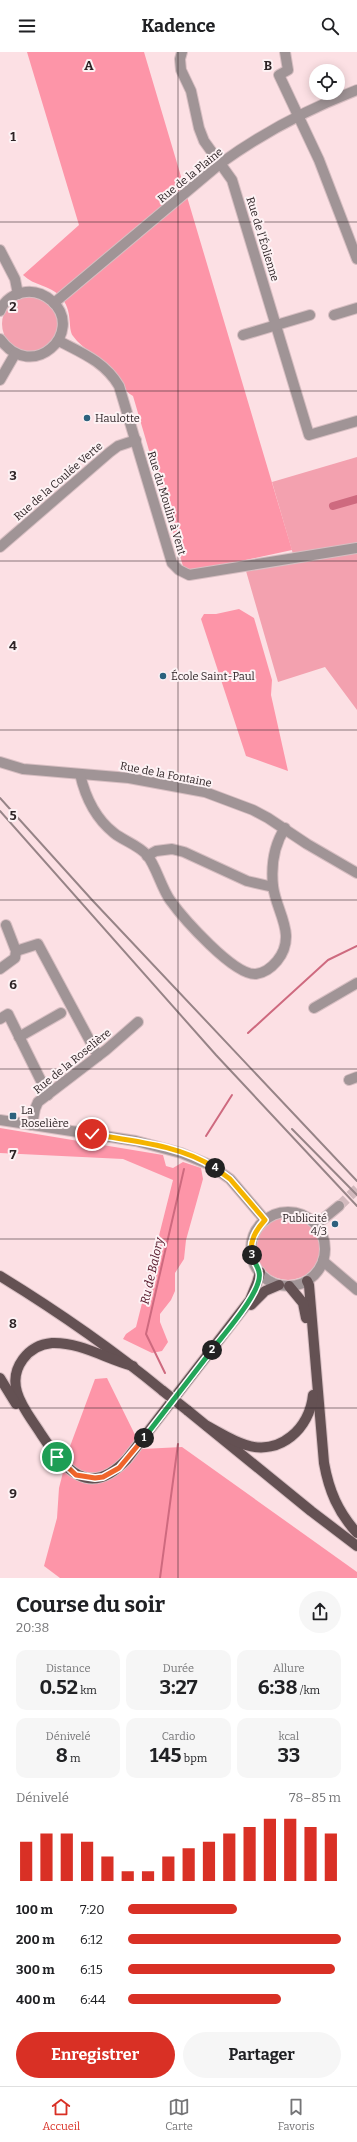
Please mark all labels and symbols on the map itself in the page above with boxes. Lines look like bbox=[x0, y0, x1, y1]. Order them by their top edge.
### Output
text: A bbox=[84, 58, 94, 73]
text: B bbox=[264, 58, 272, 73]
text: 1 bbox=[10, 129, 16, 144]
street label: Rue de la Plaine bbox=[155, 145, 225, 206]
street label: Rue de l'Éolienne bbox=[243, 195, 283, 283]
text: 2 bbox=[9, 299, 17, 314]
place label: Haulotte bbox=[95, 412, 140, 425]
marker: Haulotte bbox=[82, 413, 92, 423]
street label: Rue de la Coulée Verte bbox=[11, 439, 105, 523]
street label: Rue du Moulin à Vent bbox=[145, 450, 189, 557]
text: 3 bbox=[9, 468, 17, 483]
text: 4 bbox=[9, 638, 17, 653]
place label: École Saint-Paul bbox=[171, 669, 255, 683]
marker: École Saint-Paul bbox=[158, 671, 168, 681]
street label: Rue de la Fontaine bbox=[119, 759, 213, 790]
text: 5 bbox=[9, 808, 17, 823]
text: 6 bbox=[9, 977, 17, 992]
street label: Rue de la Roselière bbox=[31, 1026, 114, 1097]
place label: La Roselière bbox=[21, 1104, 69, 1130]
marker: La Roselière bbox=[8, 1111, 18, 1121]
pin bbox=[75, 1117, 109, 1151]
text: 7 bbox=[10, 1147, 17, 1162]
pin: 4 bbox=[205, 1158, 225, 1178]
place label: Publicité 4/3 bbox=[282, 1212, 327, 1238]
marker: Publicité 4/3 bbox=[330, 1219, 340, 1229]
water label: Ru de Balory bbox=[138, 1235, 167, 1306]
pin: 3 bbox=[242, 1245, 262, 1265]
text: 8 bbox=[9, 1316, 17, 1331]
pin: 2 bbox=[202, 1340, 222, 1360]
pin: 1 bbox=[134, 1428, 154, 1448]
pin bbox=[40, 1440, 74, 1474]
text: 9 bbox=[9, 1486, 17, 1501]

